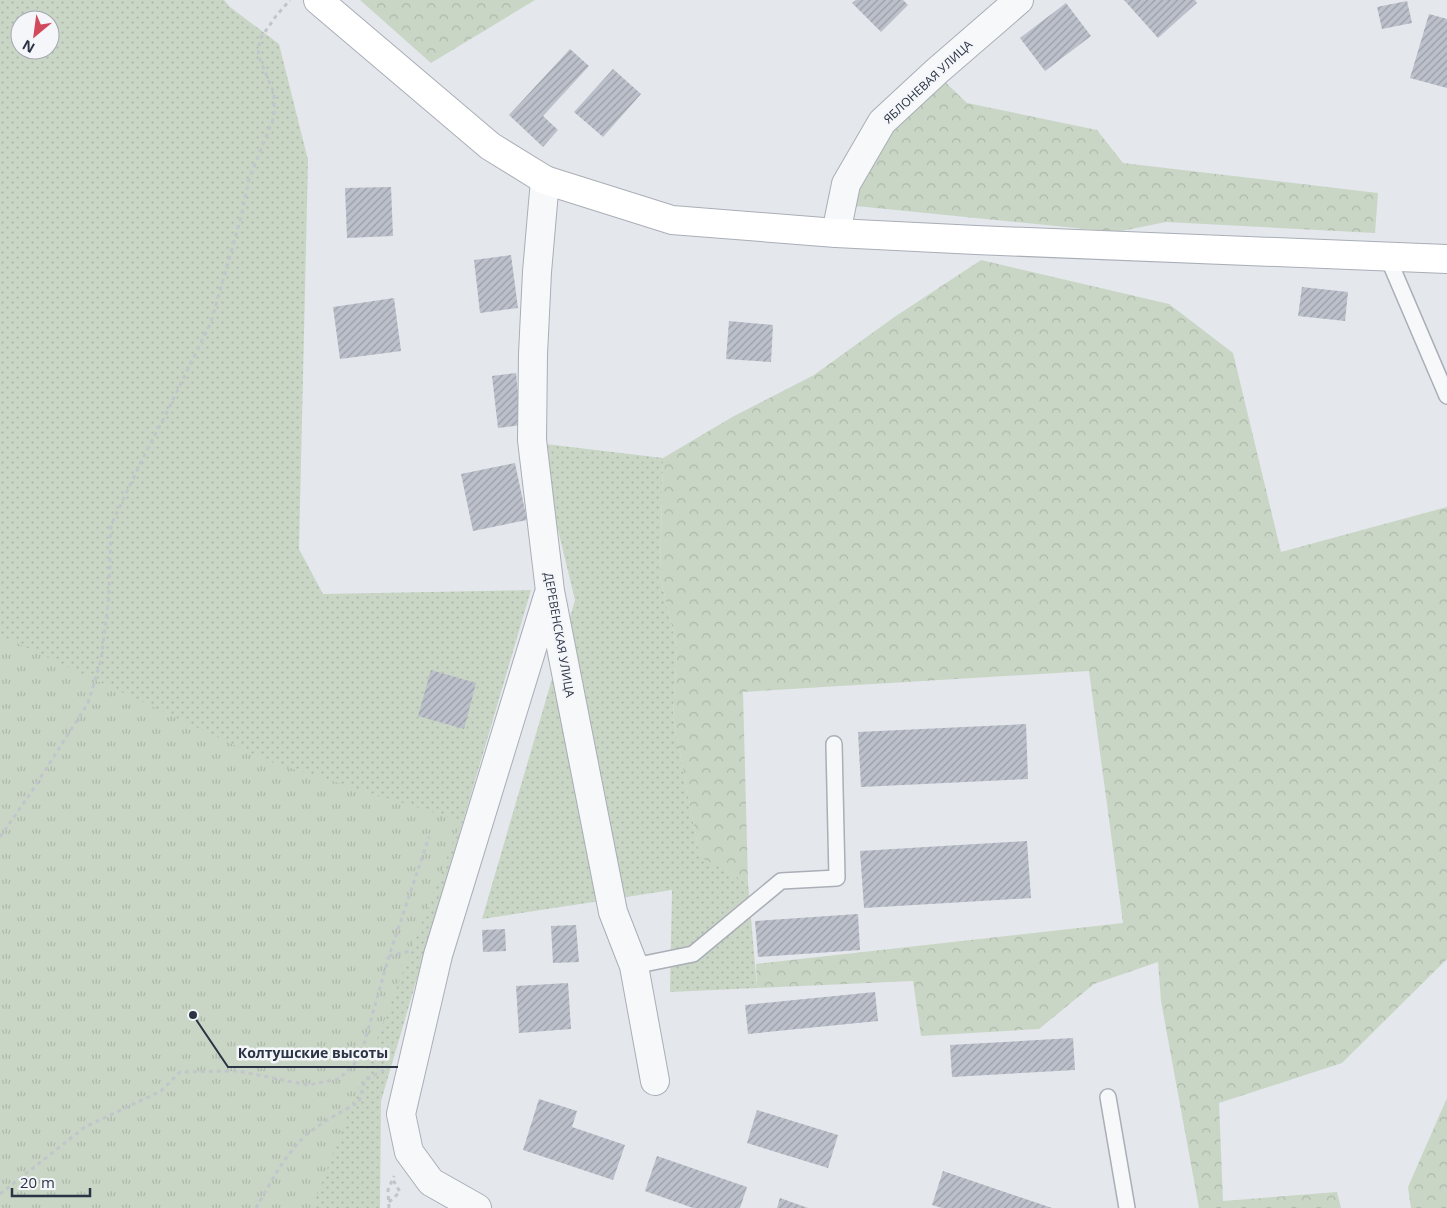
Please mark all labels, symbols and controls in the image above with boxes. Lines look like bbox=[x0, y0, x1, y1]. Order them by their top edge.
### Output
north arrow bbox=[10, 10, 60, 60]
text: N bbox=[19, 36, 38, 58]
street label: ЯБЛОНЕВАЯ УЛИЦА bbox=[880, 36, 976, 127]
street label: ДЕРЕВЕНСКАЯ УЛИЦА bbox=[540, 571, 579, 699]
callout: Колтушские высоты bbox=[228, 1038, 398, 1067]
text: Колтушские высоты bbox=[238, 1043, 388, 1062]
scale bar bbox=[12, 1166, 90, 1198]
text: 20 m bbox=[20, 1172, 55, 1192]

